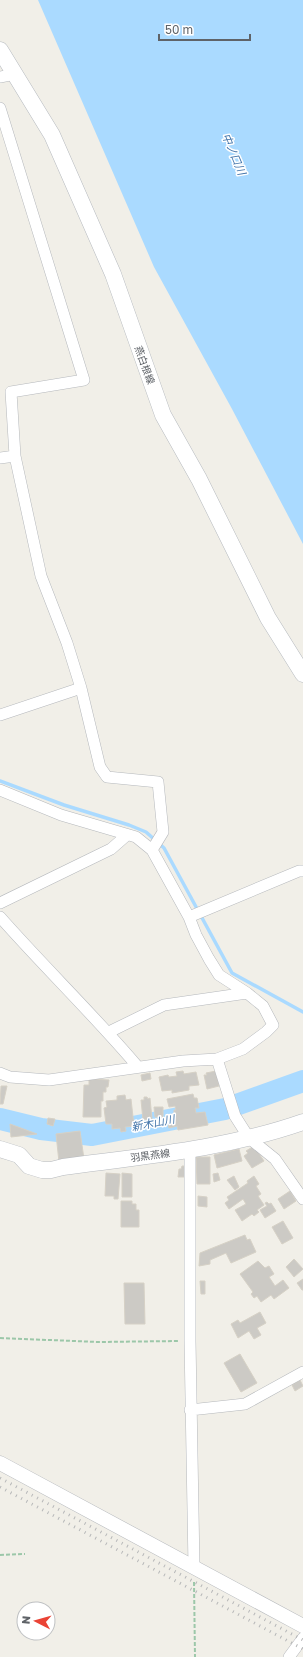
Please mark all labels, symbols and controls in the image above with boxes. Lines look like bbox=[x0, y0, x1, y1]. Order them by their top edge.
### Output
scale bar bbox=[159, 16, 250, 42]
text: 50 m bbox=[165, 22, 193, 37]
water label: 中ノ口川 bbox=[220, 131, 249, 178]
street label: 燕白根線 bbox=[133, 344, 157, 386]
water label: 新木山川 bbox=[130, 1112, 177, 1133]
street label: 羽黒燕線 bbox=[129, 1147, 171, 1163]
north arrow bbox=[16, 1601, 56, 1641]
text: N bbox=[19, 1615, 32, 1625]

